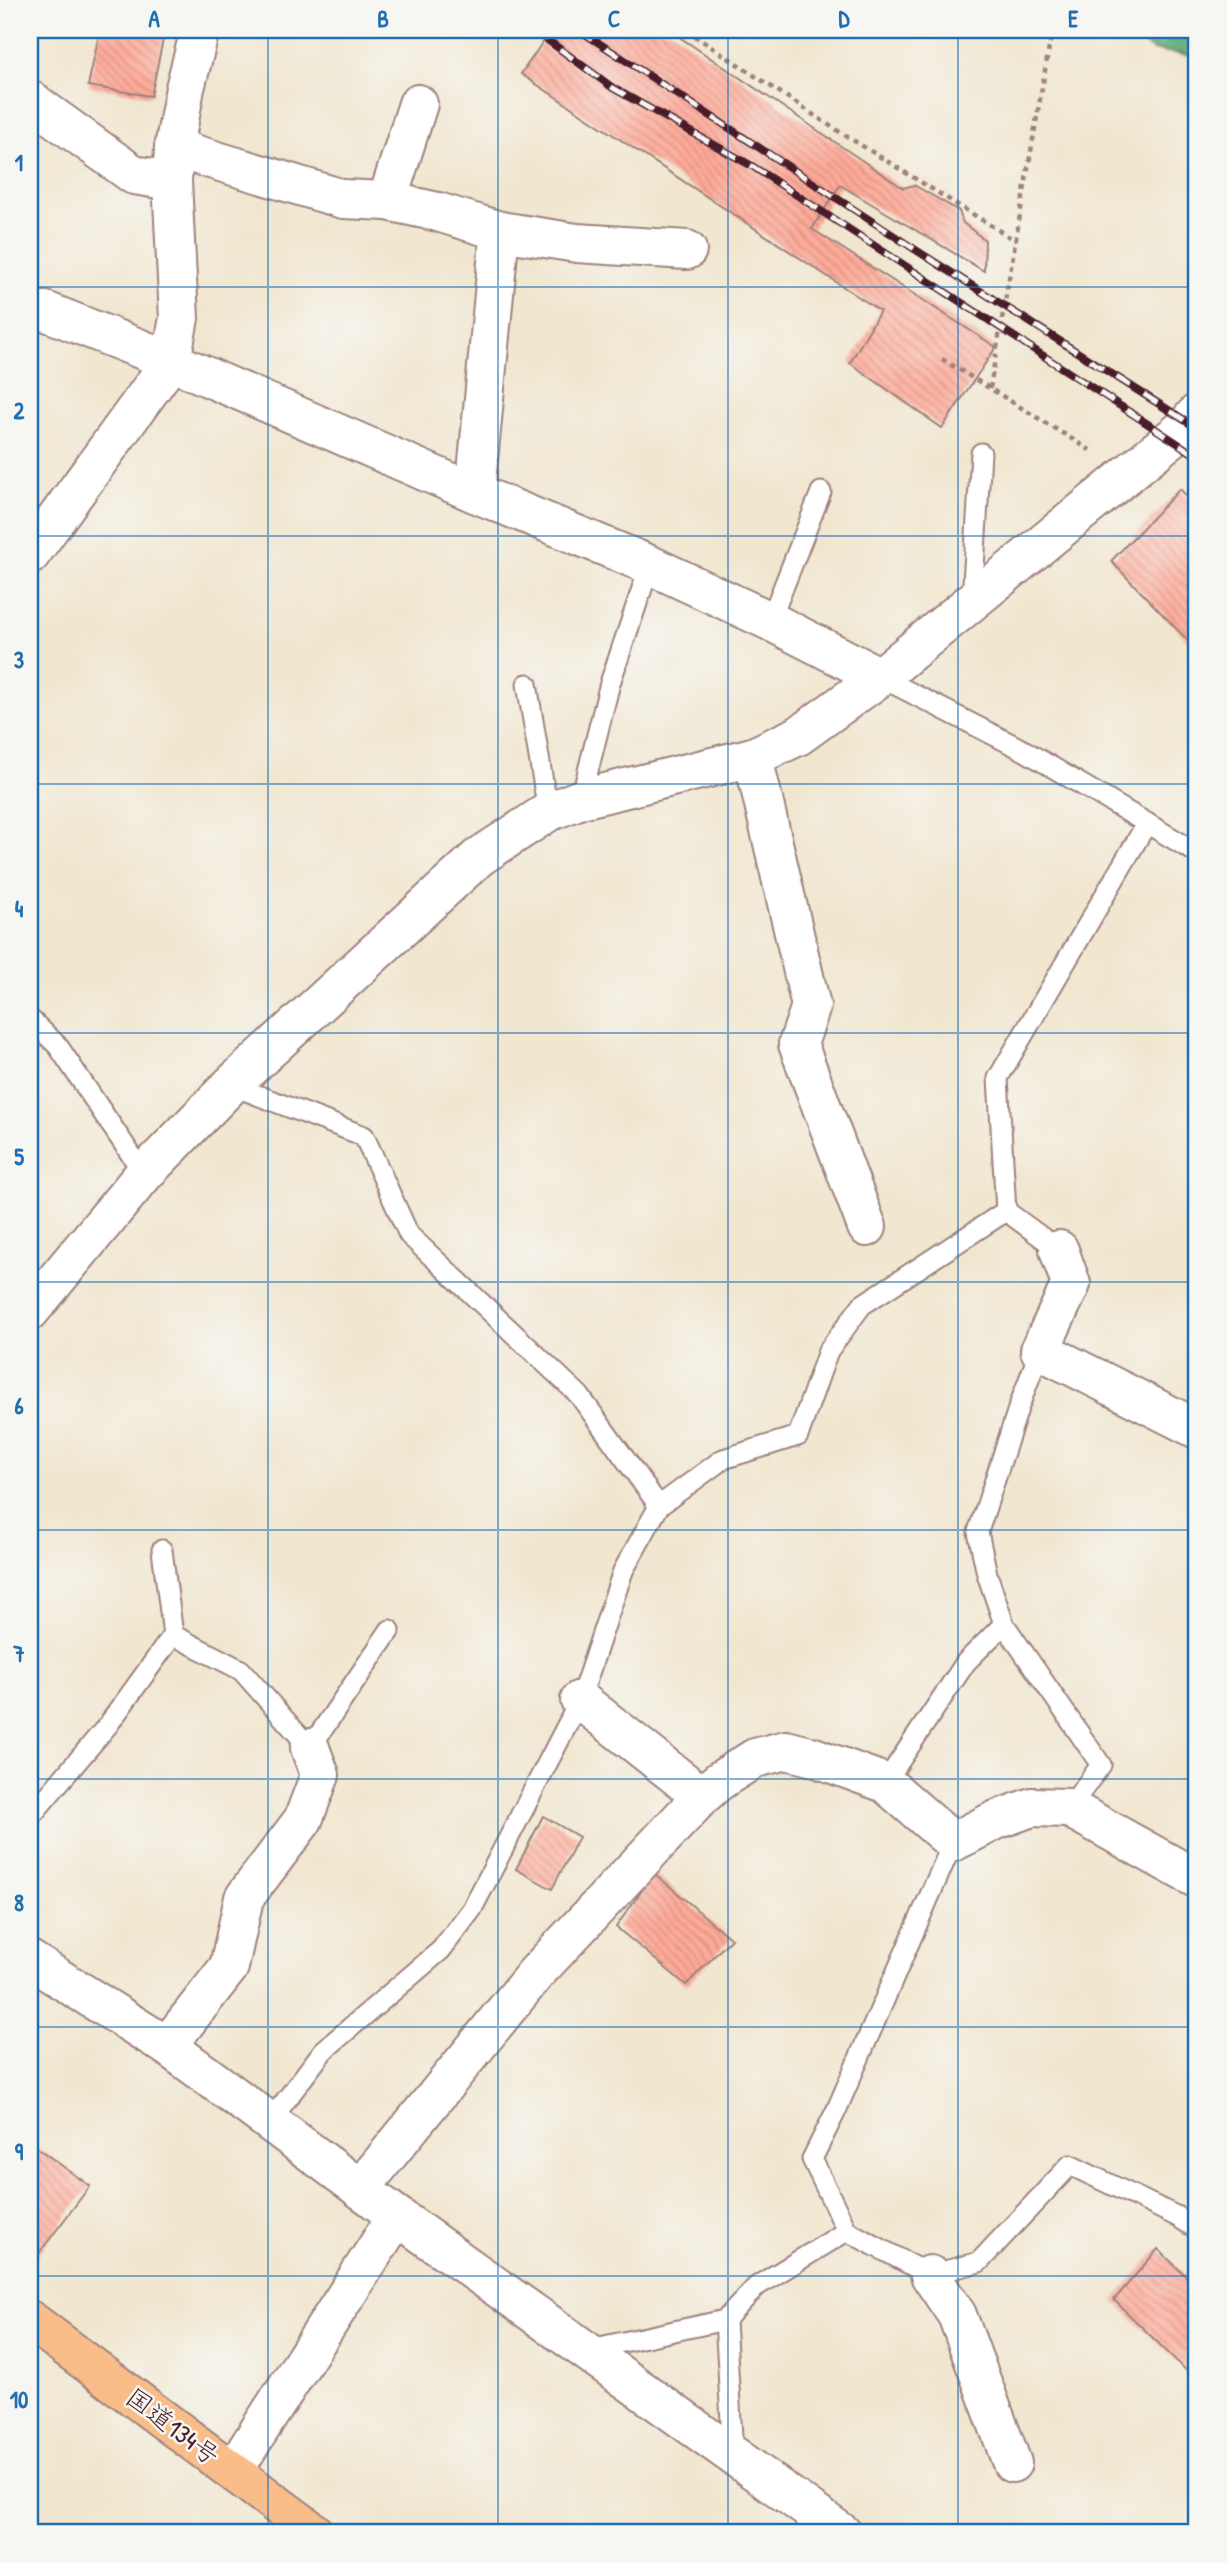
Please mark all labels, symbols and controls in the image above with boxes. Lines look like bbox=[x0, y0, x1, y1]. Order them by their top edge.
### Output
text: A bbox=[148, 3, 160, 34]
text: B bbox=[377, 3, 389, 34]
text: C bbox=[608, 3, 620, 34]
text: D bbox=[839, 3, 851, 34]
text: E bbox=[1068, 3, 1079, 34]
text: 1 bbox=[15, 147, 23, 178]
text: 2 bbox=[14, 395, 25, 426]
text: 3 bbox=[14, 644, 24, 675]
text: 4 bbox=[15, 893, 24, 924]
text: 5 bbox=[14, 1141, 24, 1172]
text: 6 bbox=[14, 1390, 24, 1421]
text: 7 bbox=[12, 1638, 25, 1669]
text: 8 bbox=[14, 1887, 24, 1918]
text: 9 bbox=[15, 2136, 24, 2167]
street label: 国道134号 bbox=[119, 2379, 227, 2473]
text: 10 bbox=[10, 2384, 28, 2415]

